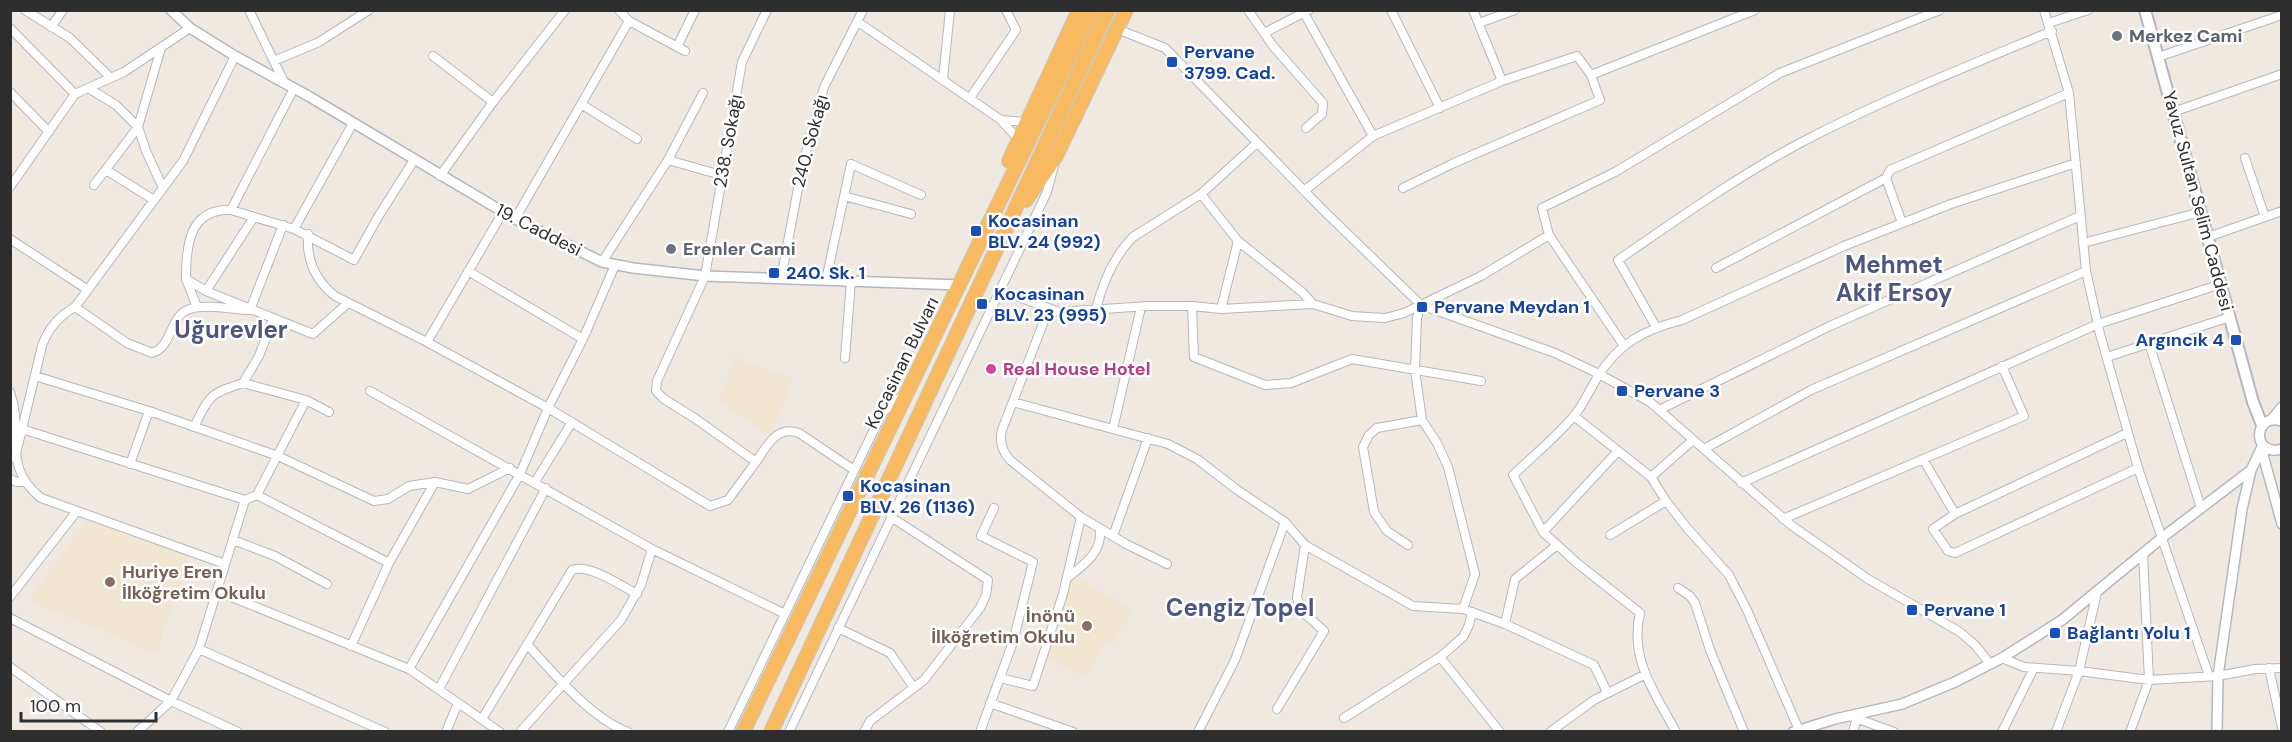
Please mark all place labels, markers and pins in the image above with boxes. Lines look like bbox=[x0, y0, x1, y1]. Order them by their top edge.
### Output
place label: Merkez Cami bbox=[2129, 24, 2242, 48]
marker: Merkez Cami bbox=[2110, 29, 2124, 43]
place label: Pervane 3799. Cad. bbox=[1184, 40, 1275, 85]
marker: Pervane 3799. Cad. bbox=[1165, 55, 1179, 69]
place label: Kocasinan BLV. 24 (992) bbox=[988, 209, 1101, 254]
marker: Kocasinan BLV. 24 (992) bbox=[969, 224, 983, 238]
place label: Erenler Cami bbox=[683, 237, 796, 261]
marker: Erenler Cami bbox=[664, 242, 678, 256]
place label: 240. Sk. 1 bbox=[786, 261, 865, 285]
marker: 240. Sk. 1 bbox=[767, 266, 781, 280]
place label: Kocasinan BLV. 23 (995) bbox=[994, 282, 1107, 327]
place label: Pervane Meydan 1 bbox=[1434, 295, 1590, 319]
marker: Kocasinan BLV. 23 (995) bbox=[975, 297, 989, 311]
marker: Pervane Meydan 1 bbox=[1415, 300, 1429, 314]
place label: Argıncık 4 bbox=[2135, 328, 2224, 352]
marker: Argıncık 4 bbox=[2229, 333, 2243, 347]
place label: Real House Hotel bbox=[1003, 357, 1150, 381]
marker: Real House Hotel bbox=[984, 362, 998, 376]
place label: Pervane 3 bbox=[1634, 379, 1720, 403]
marker: Pervane 3 bbox=[1615, 384, 1629, 398]
place label: Kocasinan BLV. 26 (1136) bbox=[860, 474, 975, 519]
marker: Kocasinan BLV. 26 (1136) bbox=[841, 489, 855, 503]
place label: Huriye Eren İlköğretim Okulu bbox=[122, 560, 266, 605]
marker: Huriye Eren İlköğretim Okulu bbox=[103, 575, 117, 589]
place label: Pervane 1 bbox=[1924, 598, 2006, 622]
marker: Pervane 1 bbox=[1905, 603, 1919, 617]
place label: İnönü İlköğretim Okulu bbox=[931, 604, 1075, 649]
marker: İnönü İlköğretim Okulu bbox=[1080, 619, 1094, 633]
place label: Bağlantı Yolu 1 bbox=[2067, 621, 2191, 645]
marker: Bağlantı Yolu 1 bbox=[2048, 626, 2062, 640]

